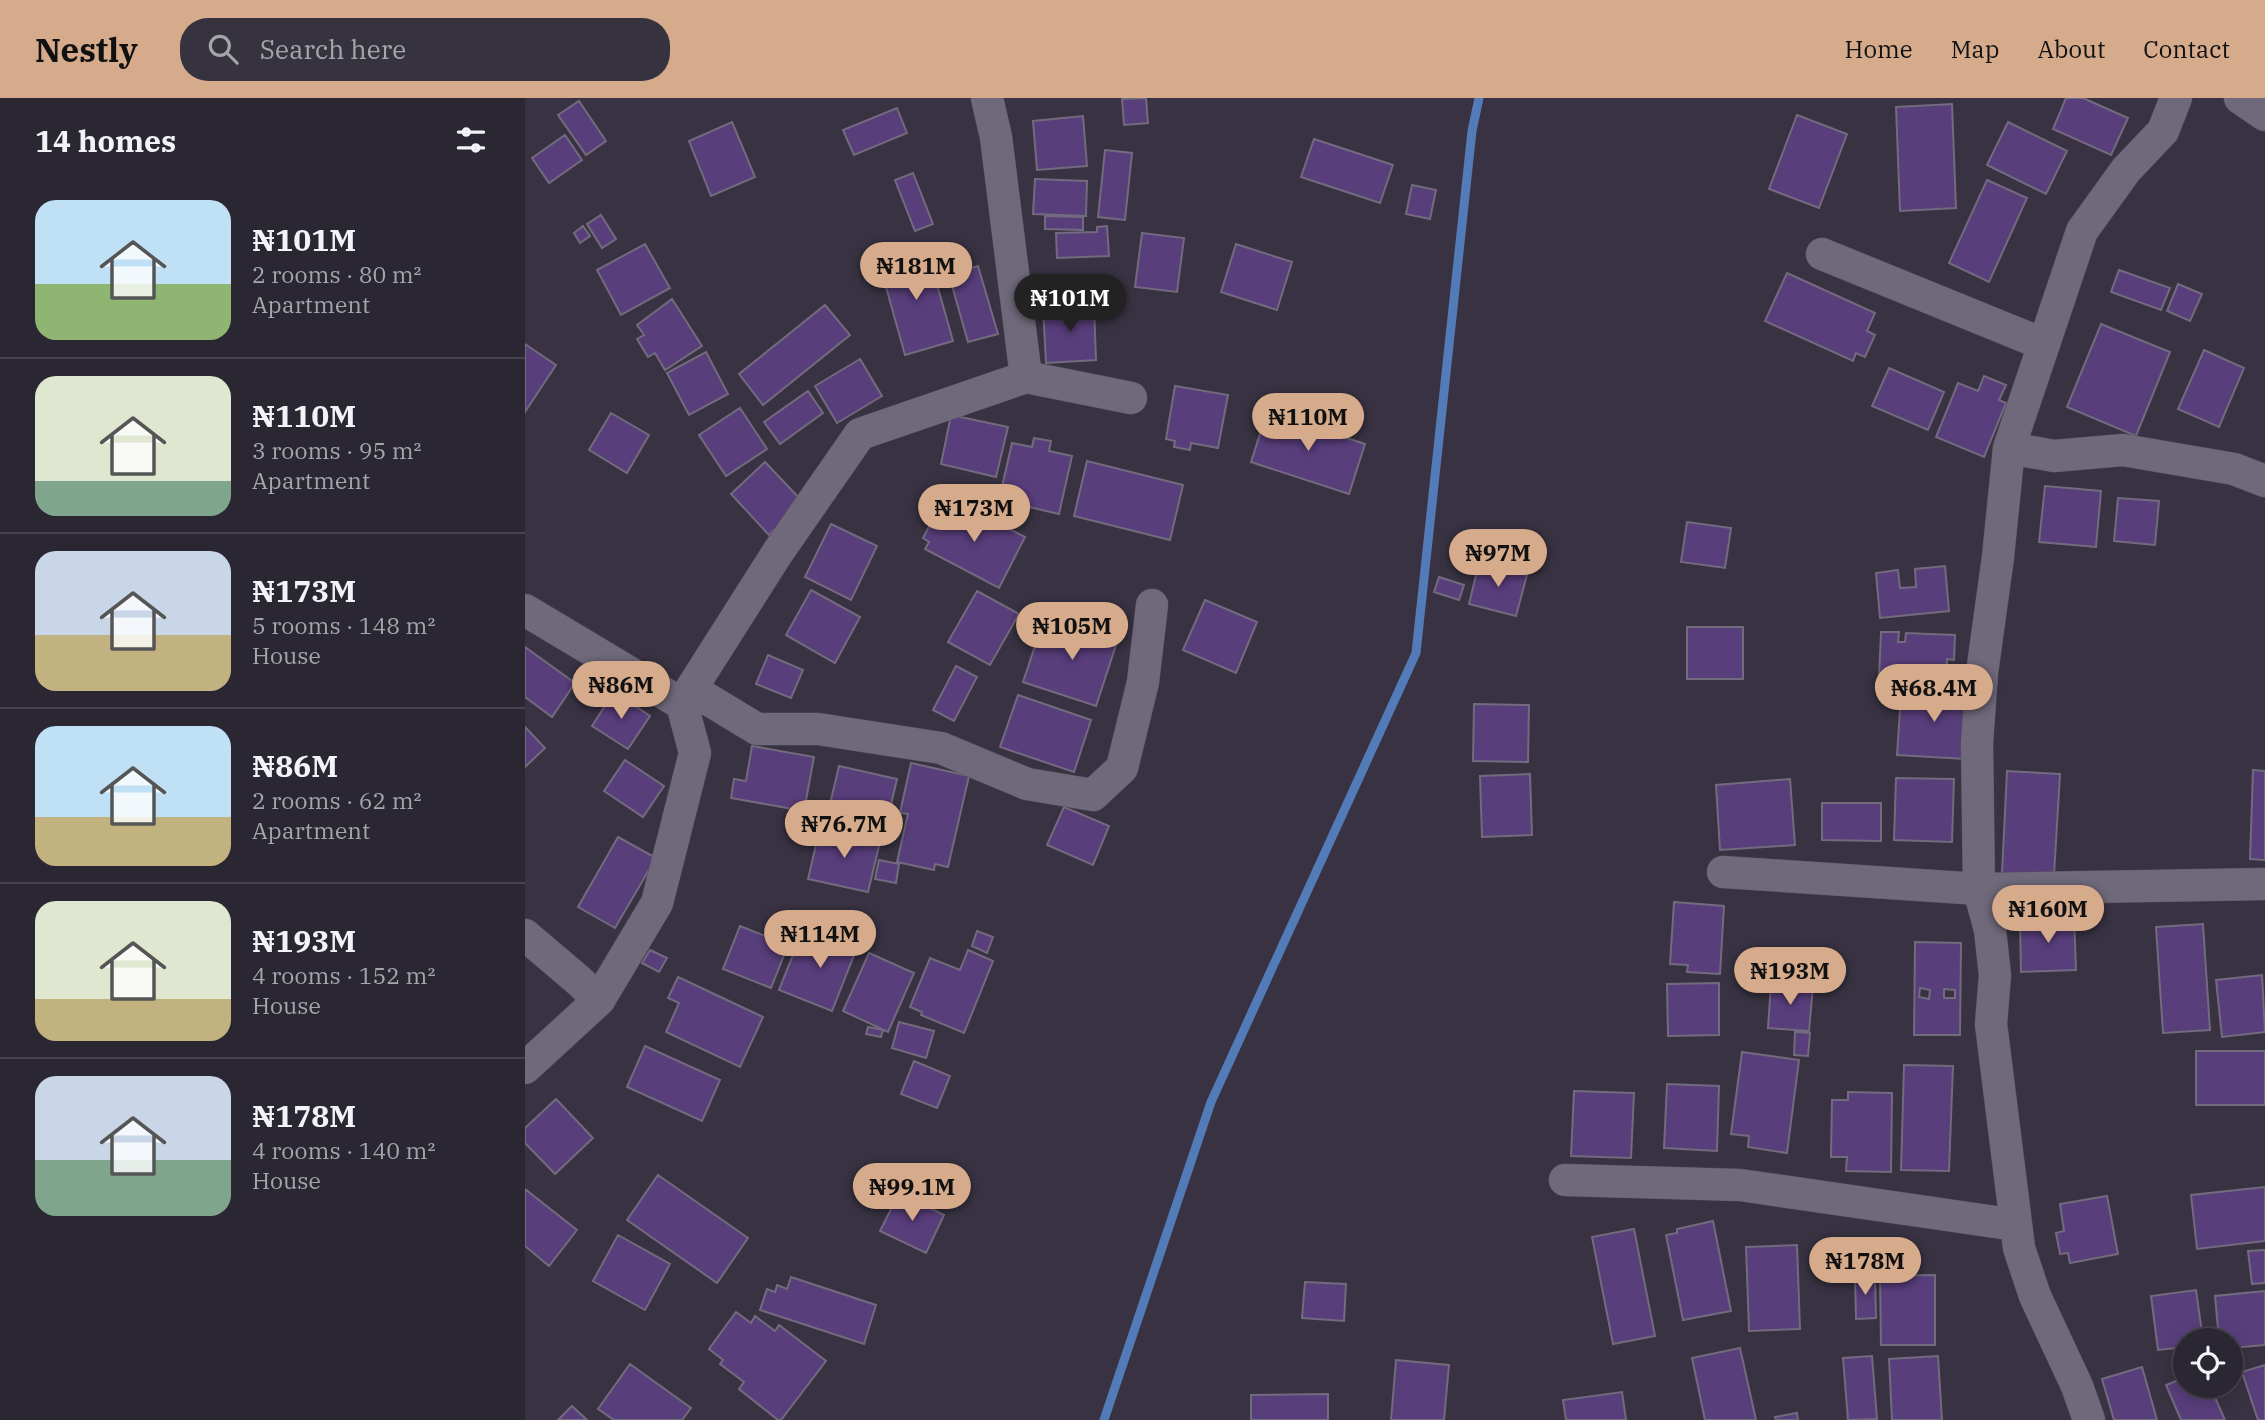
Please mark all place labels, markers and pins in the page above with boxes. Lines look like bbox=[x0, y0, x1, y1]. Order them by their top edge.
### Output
pin: ₦181M bbox=[867, 242, 965, 302]
pin: ₦101M bbox=[1021, 274, 1119, 334]
pin: ₦110M bbox=[1259, 394, 1357, 453]
pin: ₦173M bbox=[925, 484, 1023, 544]
pin: ₦97M bbox=[1457, 530, 1539, 589]
pin: ₦105M bbox=[1023, 602, 1121, 662]
pin: ₦86M bbox=[580, 662, 662, 721]
pin: ₦68.4M bbox=[1877, 664, 1991, 724]
pin: ₦76.7M bbox=[787, 800, 901, 860]
pin: ₦160M bbox=[1999, 886, 2097, 945]
pin: ₦114M bbox=[771, 910, 869, 970]
pin: ₦193M bbox=[1741, 948, 1839, 1007]
pin: ₦99.1M bbox=[855, 1164, 969, 1223]
pin: ₦178M bbox=[1816, 1238, 1914, 1297]

